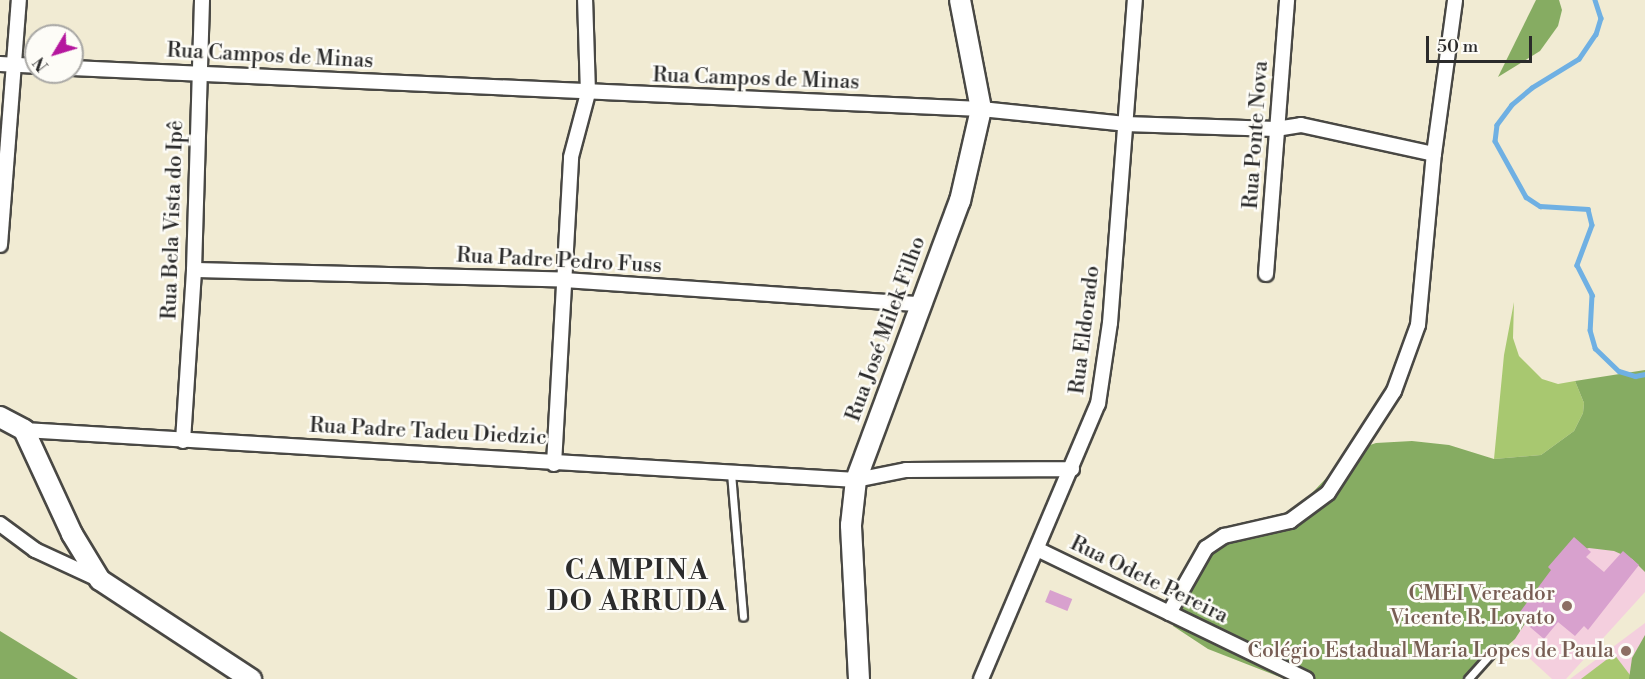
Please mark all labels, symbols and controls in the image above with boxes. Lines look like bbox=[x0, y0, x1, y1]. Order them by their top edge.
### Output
north arrow bbox=[24, 24, 84, 84]
scale bar bbox=[1429, 24, 1536, 62]
text: 50 m bbox=[1437, 35, 1478, 58]
street label: Rua Campos de Minas bbox=[166, 38, 374, 74]
text: N bbox=[30, 53, 53, 75]
street label: Rua Ponte Nova bbox=[1238, 60, 1274, 210]
street label: Rua Campos de Minas bbox=[652, 63, 860, 95]
street label: Rua Bela Vista do Ipê bbox=[157, 120, 189, 320]
street label: Rua José Milek Filho bbox=[841, 233, 931, 425]
street label: Rua Padre Pedro Fuss bbox=[456, 243, 662, 279]
street label: Rua Eldorado bbox=[1065, 264, 1105, 396]
street label: Rua Padre Tadeu Diedzic bbox=[309, 413, 547, 451]
street label: Rua Odete Pereira bbox=[1066, 531, 1232, 629]
district label: CAMPINA DO ARRUDA bbox=[547, 555, 727, 618]
place label: CMEI Vereador Vicente R. Lovato bbox=[1389, 581, 1555, 631]
marker: CMEI Vereador Vicente R. Lovato bbox=[1560, 599, 1574, 613]
place label: Colégio Estadual Maria Lopes de Paula bbox=[1248, 638, 1614, 664]
marker: Colégio Estadual Maria Lopes de Paula bbox=[1619, 644, 1633, 658]

